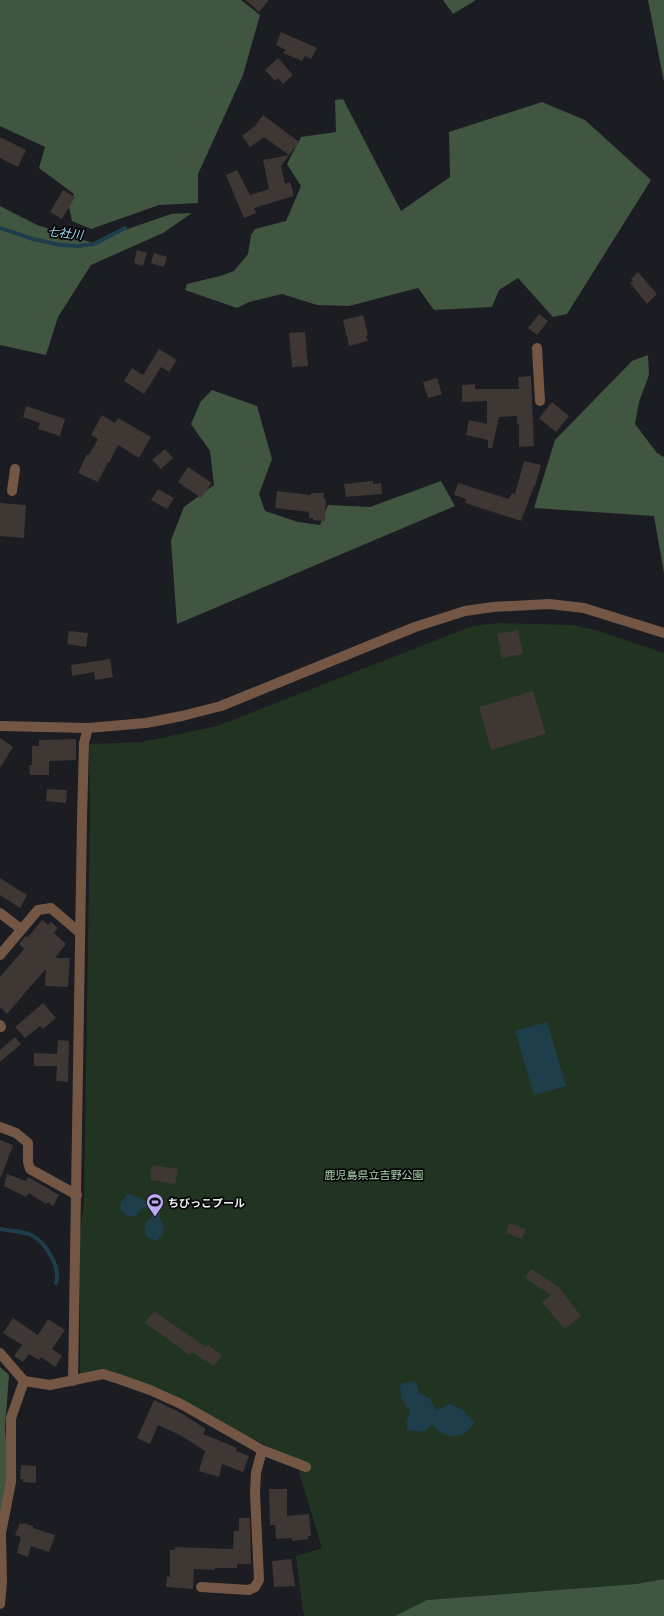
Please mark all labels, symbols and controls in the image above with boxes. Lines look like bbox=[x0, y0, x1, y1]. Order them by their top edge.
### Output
water label: 七社川 bbox=[46, 223, 86, 244]
park label: 鹿児島県立吉野公園 bbox=[325, 1167, 424, 1182]
sports icon: ちびっこプール bbox=[145, 1192, 165, 1217]
place label: ちびっこプール bbox=[168, 1195, 245, 1210]

